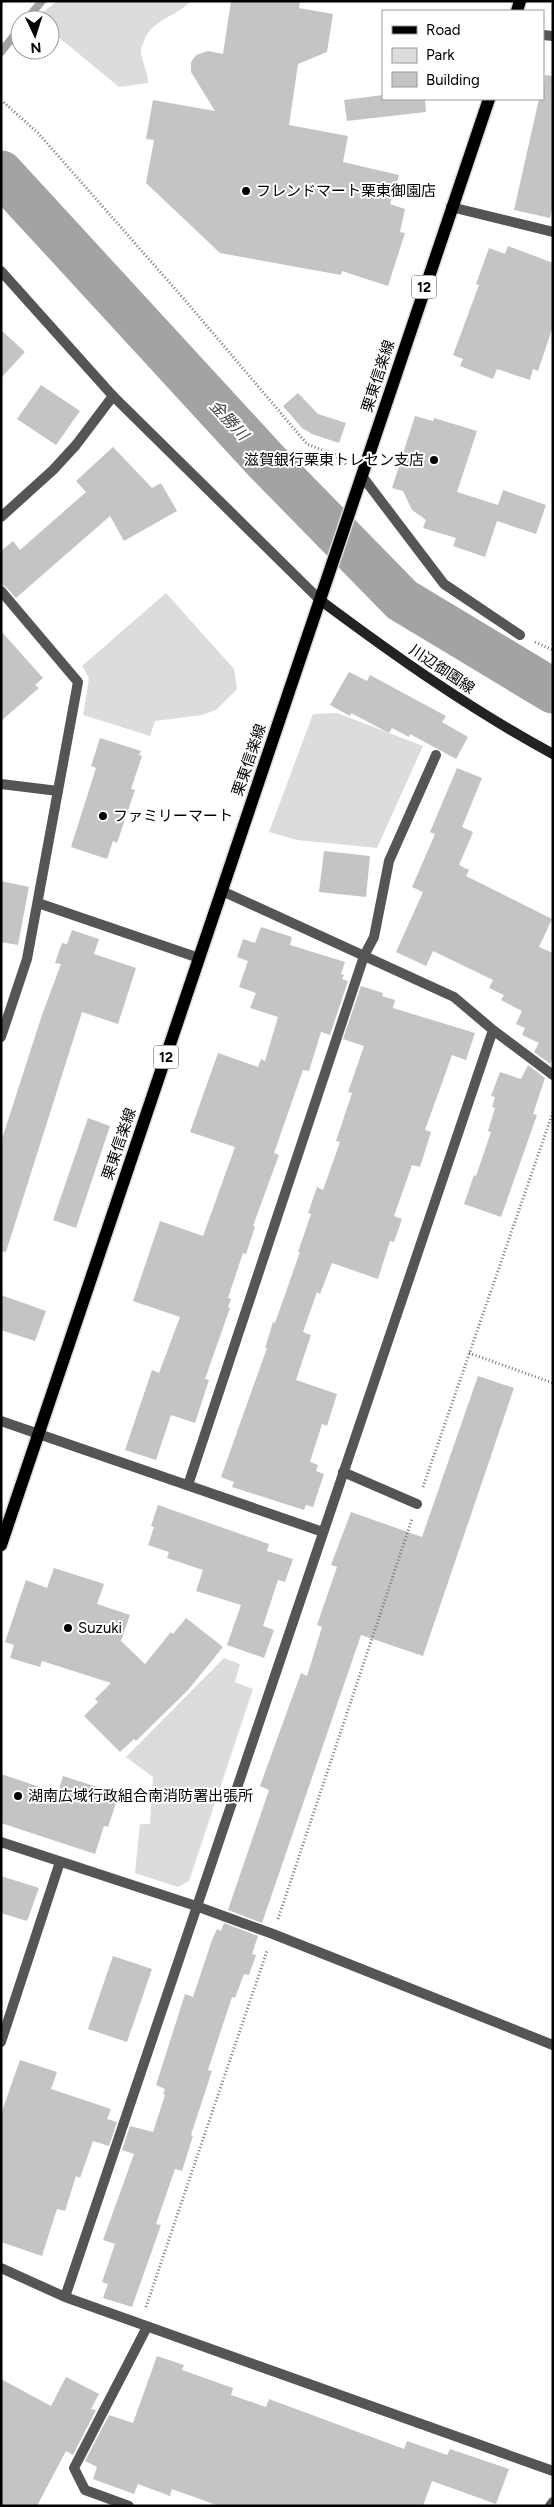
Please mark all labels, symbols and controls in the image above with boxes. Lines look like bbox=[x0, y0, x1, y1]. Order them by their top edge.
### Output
north arrow bbox=[10, 10, 60, 60]
legend bbox=[382, 10, 544, 100]
text: Road bbox=[426, 21, 461, 39]
text: N bbox=[30, 39, 42, 56]
text: Park bbox=[426, 46, 455, 64]
text: Building bbox=[426, 71, 480, 89]
place label: フレンドマート栗東御園店 bbox=[256, 182, 436, 200]
marker: フレンドマート栗東御園店 bbox=[240, 185, 252, 197]
road number: 12 bbox=[412, 276, 436, 298]
street label: 栗東信楽線 bbox=[358, 338, 398, 414]
water label: 金勝川 bbox=[206, 396, 254, 445]
place label: 滋賀銀行栗東トレセン支店 bbox=[244, 451, 424, 469]
marker: 滋賀銀行栗東トレセン支店 bbox=[428, 454, 440, 466]
street label: 川辺御園線 bbox=[406, 641, 478, 697]
street label: 栗東信楽線 bbox=[228, 722, 270, 798]
place label: ファミリーマート bbox=[113, 807, 233, 825]
marker: ファミリーマート bbox=[97, 810, 109, 822]
road number: 12 bbox=[154, 1046, 178, 1068]
street label: 栗東信楽線 bbox=[98, 1106, 140, 1182]
place label: Suzuki bbox=[78, 1619, 122, 1637]
marker: Suzuki bbox=[62, 1622, 74, 1634]
place label: 湖南広域行政組合南消防署出張所 bbox=[28, 1787, 253, 1805]
marker: 湖南広域行政組合南消防署出張所 bbox=[12, 1790, 24, 1802]

